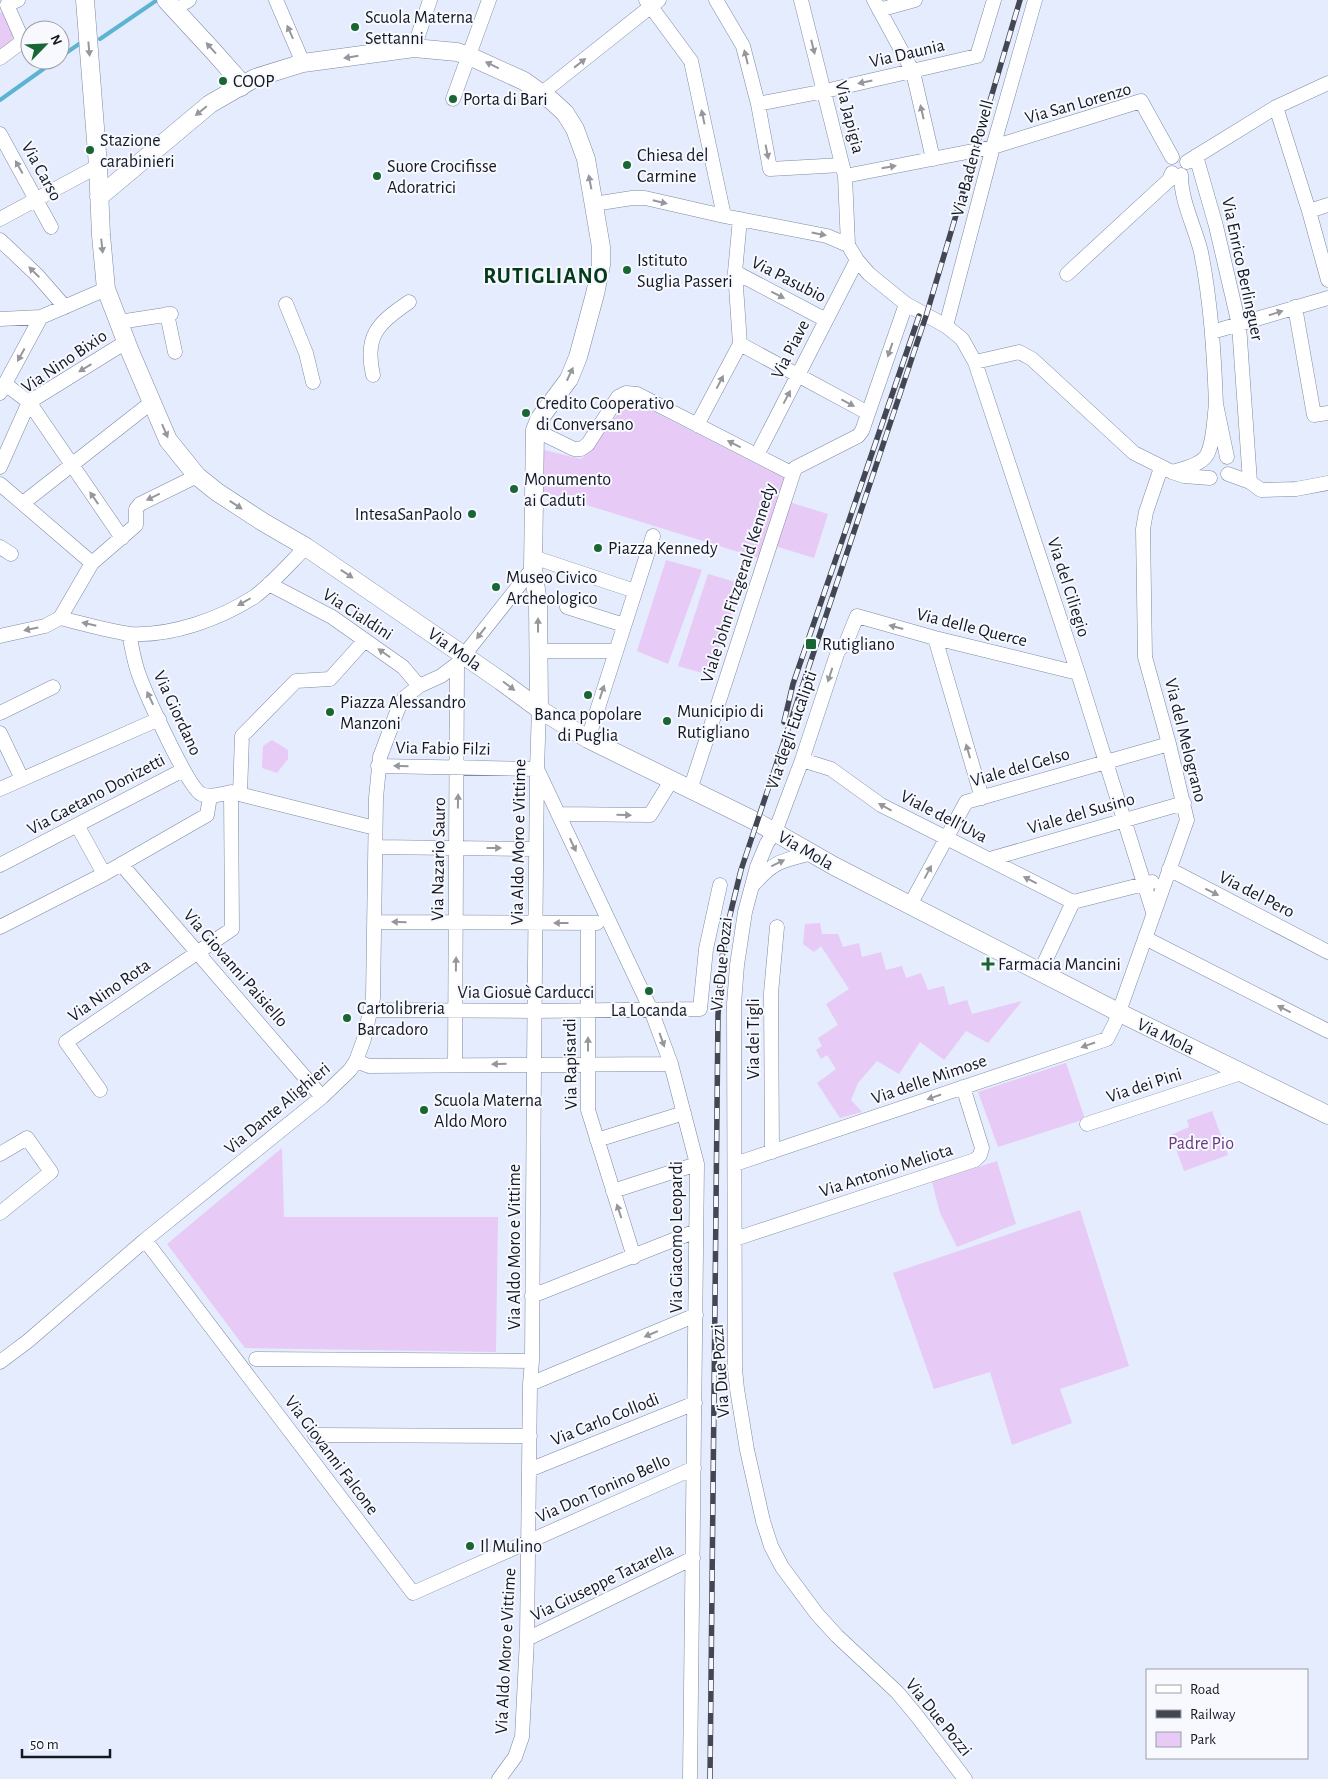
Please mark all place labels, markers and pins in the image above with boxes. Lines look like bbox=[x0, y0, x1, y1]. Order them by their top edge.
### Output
place label: Scuola Materna Settanni bbox=[365, 9, 473, 48]
marker: Scuola Materna Settanni bbox=[349, 21, 361, 33]
place label: COOP bbox=[233, 73, 275, 91]
marker: COOP bbox=[217, 75, 229, 87]
place label: Porta di Bari bbox=[463, 91, 548, 109]
marker: Porta di Bari bbox=[447, 93, 459, 105]
place label: Stazione carabinieri bbox=[100, 132, 175, 171]
marker: Stazione carabinieri bbox=[84, 144, 96, 156]
place label: Chiesa del Carmine bbox=[637, 147, 708, 186]
place label: Suore Crocifisse Adoratrici bbox=[387, 158, 497, 197]
marker: Chiesa del Carmine bbox=[621, 159, 633, 171]
marker: Suore Crocifisse Adoratrici bbox=[371, 170, 383, 182]
place label: Istituto Suglia Passeri bbox=[637, 252, 733, 291]
marker: Istituto Suglia Passeri bbox=[621, 264, 633, 276]
place label: Credito Cooperativo di Conversano bbox=[536, 395, 675, 434]
marker: Credito Cooperativo di Conversano bbox=[520, 407, 532, 419]
place label: Monumento ai Caduti bbox=[524, 471, 611, 510]
marker: Monumento ai Caduti bbox=[508, 483, 520, 495]
place label: IntesaSanPaolo bbox=[355, 506, 462, 524]
marker: IntesaSanPaolo bbox=[466, 508, 478, 520]
place label: Piazza Kennedy bbox=[608, 540, 718, 558]
marker: Piazza Kennedy bbox=[592, 542, 604, 554]
place label: Museo Civico Archeologico bbox=[506, 569, 598, 608]
marker: Museo Civico Archeologico bbox=[490, 581, 502, 593]
place label: Rutigliano bbox=[822, 636, 895, 654]
marker: Rutigliano bbox=[804, 637, 818, 651]
marker: Banca popolare di Puglia bbox=[582, 689, 594, 701]
place label: Piazza Alessandro Manzoni bbox=[340, 694, 466, 733]
place label: Municipio di Rutigliano bbox=[677, 703, 764, 742]
marker: Piazza Alessandro Manzoni bbox=[324, 706, 336, 718]
place label: Banca popolare di Puglia bbox=[534, 706, 642, 745]
marker: Municipio di Rutigliano bbox=[661, 715, 673, 727]
place label: Farmacia Mancini bbox=[998, 956, 1121, 974]
marker: Farmacia Mancini bbox=[982, 958, 994, 970]
marker: La Locanda bbox=[643, 985, 655, 997]
place label: Cartolibreria Barcadoro bbox=[357, 1000, 445, 1039]
place label: La Locanda bbox=[611, 1002, 687, 1020]
marker: Cartolibreria Barcadoro bbox=[341, 1012, 353, 1024]
place label: Scuola Materna Aldo Moro bbox=[434, 1092, 542, 1131]
marker: Scuola Materna Aldo Moro bbox=[418, 1104, 430, 1116]
place label: Il Mulino bbox=[480, 1538, 542, 1556]
marker: Il Mulino bbox=[464, 1540, 476, 1552]

